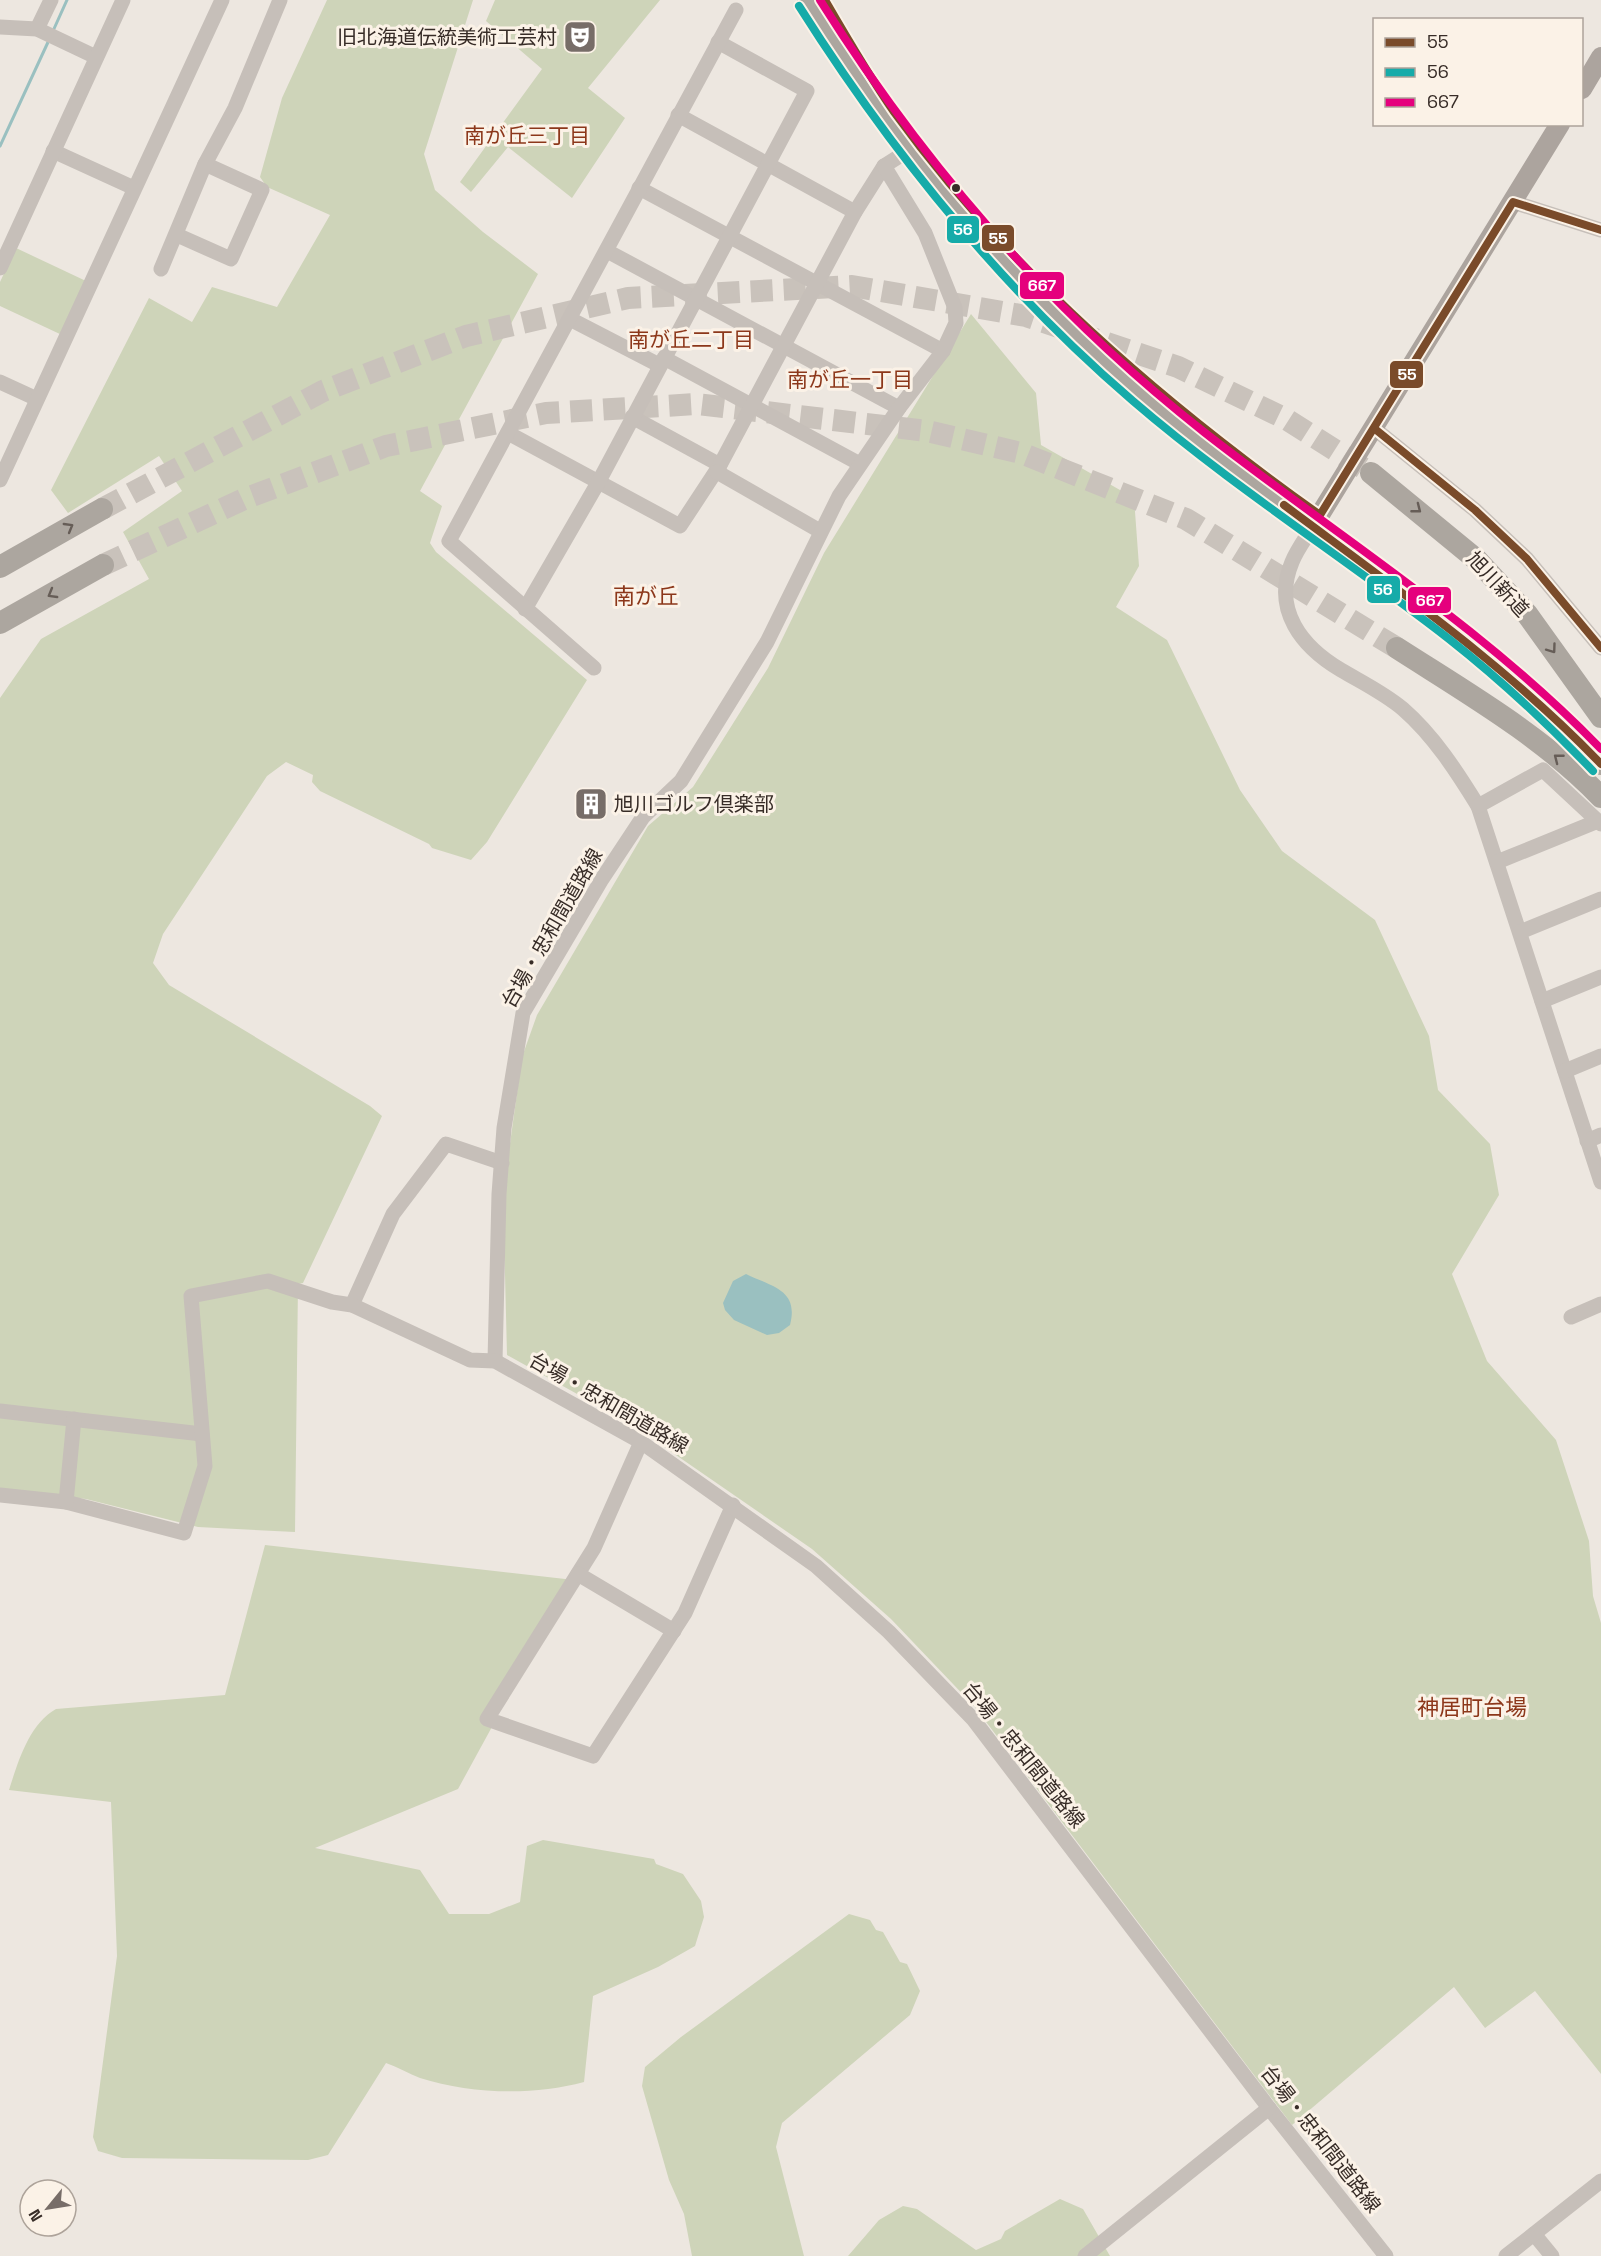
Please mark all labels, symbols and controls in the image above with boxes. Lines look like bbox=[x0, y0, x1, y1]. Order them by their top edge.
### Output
legend bbox=[1373, 18, 1583, 126]
theatre icon: 旧北海道伝統美術工芸村 bbox=[562, 19, 598, 55]
place label: 旧北海道伝統美術工芸村 bbox=[337, 24, 557, 50]
text: 55 bbox=[1427, 30, 1449, 53]
text: 56 bbox=[1427, 60, 1449, 83]
text: 667 bbox=[1427, 90, 1459, 113]
district label: 南が丘三丁目 bbox=[464, 122, 590, 149]
unlabelled marker bbox=[950, 182, 962, 194]
line badge: 56 bbox=[946, 215, 980, 244]
text: 56 bbox=[953, 219, 973, 240]
line badge: 55 bbox=[981, 224, 1015, 252]
text: 55 bbox=[988, 228, 1008, 249]
line badge: 667 bbox=[1019, 271, 1065, 300]
text: 667 bbox=[1028, 275, 1056, 296]
district label: 南が丘二丁目 bbox=[628, 326, 754, 353]
line badge: 55 bbox=[1389, 360, 1424, 389]
text: 55 bbox=[1397, 364, 1417, 385]
district label: 南が丘一丁目 bbox=[787, 366, 913, 393]
one-way arrow bbox=[1411, 501, 1422, 512]
one-way arrow bbox=[63, 523, 73, 535]
street label: 旭川新道 bbox=[1461, 546, 1535, 622]
line badge: 56 bbox=[1366, 575, 1401, 604]
text: 56 bbox=[1373, 579, 1393, 600]
district label: 南が丘 bbox=[613, 582, 679, 610]
one-way arrow bbox=[48, 586, 58, 598]
line badge: 667 bbox=[1407, 586, 1452, 614]
text: 667 bbox=[1416, 590, 1444, 611]
one-way arrow bbox=[1545, 642, 1556, 653]
one-way arrow bbox=[1553, 754, 1564, 765]
building icon: 旭川ゴルフ倶楽部 bbox=[573, 786, 609, 822]
place label: 旭川ゴルフ倶楽部 bbox=[614, 791, 774, 817]
street label: 台場・忠和間道路線 bbox=[496, 844, 608, 1012]
street label: 台場・忠和間道路線 bbox=[525, 1347, 693, 1459]
street label: 台場・忠和間道路線 bbox=[957, 1677, 1091, 1833]
district label: 神居町台場 bbox=[1417, 1693, 1527, 1721]
street label: 台場・忠和間道路線 bbox=[1255, 2060, 1387, 2218]
north arrow bbox=[18, 2178, 78, 2238]
text: N bbox=[24, 2205, 47, 2225]

